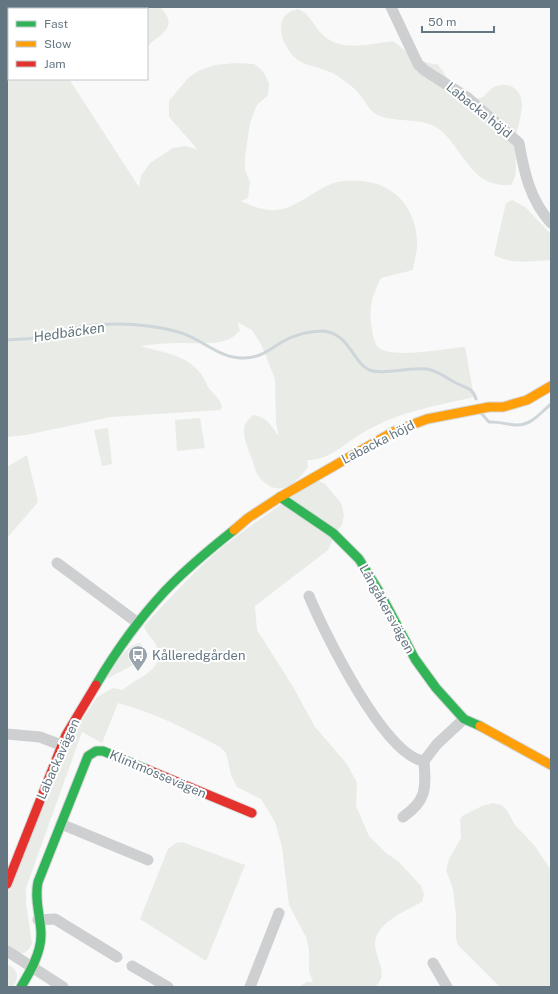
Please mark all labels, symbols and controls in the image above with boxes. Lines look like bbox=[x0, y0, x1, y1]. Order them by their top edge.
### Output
legend bbox=[8, 8, 148, 80]
scale bar bbox=[422, 8, 494, 34]
text: 50 m bbox=[428, 15, 456, 29]
text: Fast bbox=[44, 17, 69, 31]
text: Slow bbox=[44, 37, 72, 51]
text: Jam bbox=[44, 57, 66, 71]
street label: Labacka höjd bbox=[443, 79, 515, 141]
water label: Hedbäcken bbox=[32, 319, 106, 345]
street label: Labacka höjd bbox=[339, 417, 417, 467]
street label: Långåkersvägen bbox=[356, 562, 418, 656]
bus stop icon: Kålleredgården bbox=[127, 644, 149, 672]
place label: Kålleredgården bbox=[152, 648, 245, 663]
street label: Labackavägen bbox=[34, 716, 82, 802]
street label: Klintmossevägen bbox=[107, 747, 209, 801]

